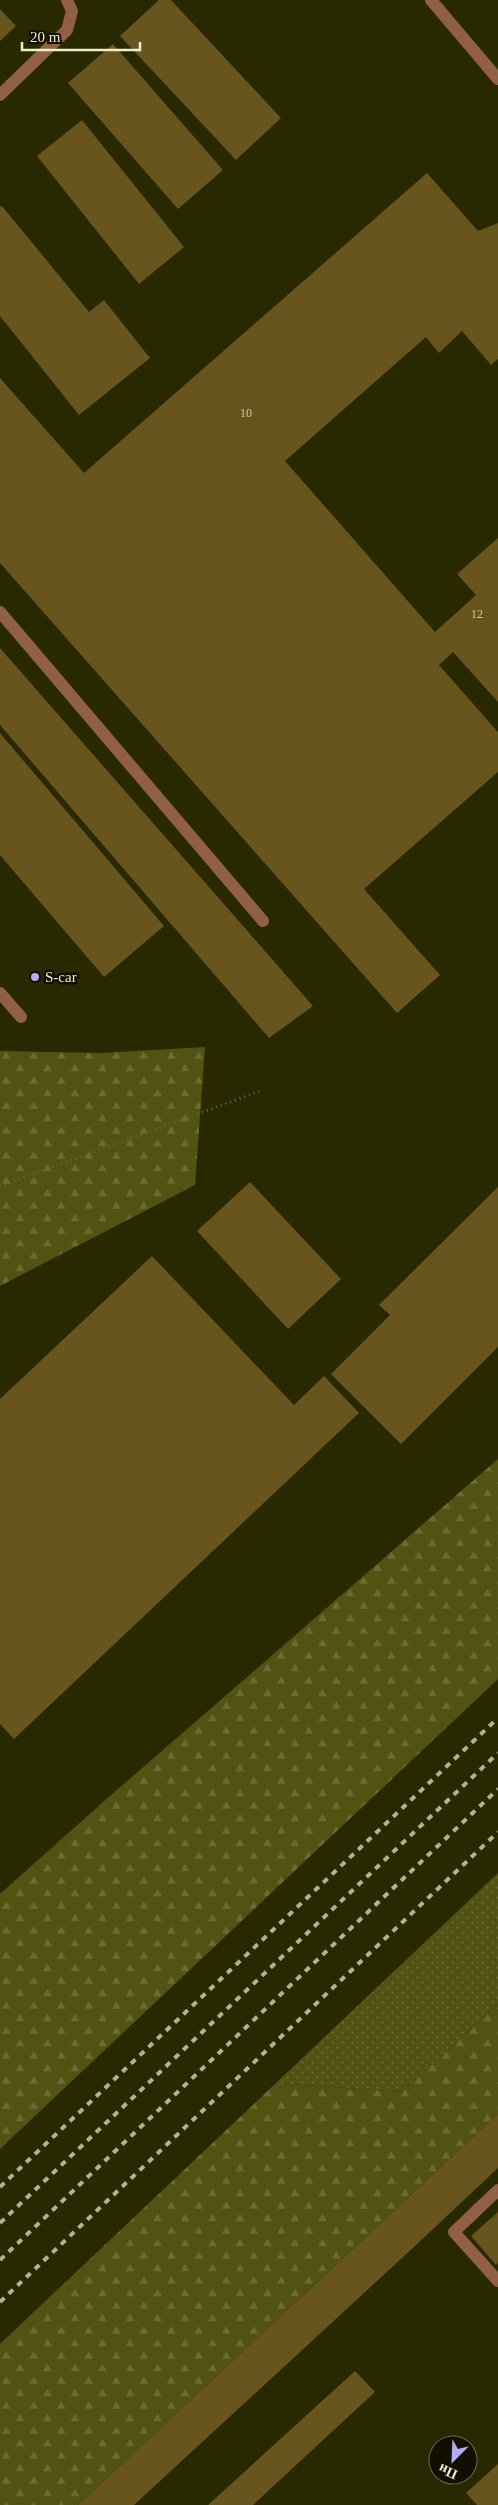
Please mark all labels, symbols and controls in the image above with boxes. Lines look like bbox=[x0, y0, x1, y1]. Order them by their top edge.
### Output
scale bar bbox=[22, 20, 140, 52]
text: 20 m bbox=[30, 29, 61, 45]
house number: 10 bbox=[240, 406, 252, 420]
house number: 12 bbox=[471, 607, 483, 621]
place label: S-car bbox=[45, 969, 77, 985]
marker: S-car bbox=[29, 971, 41, 983]
north arrow bbox=[428, 2435, 478, 2485]
text: Пн bbox=[436, 2461, 460, 2482]

